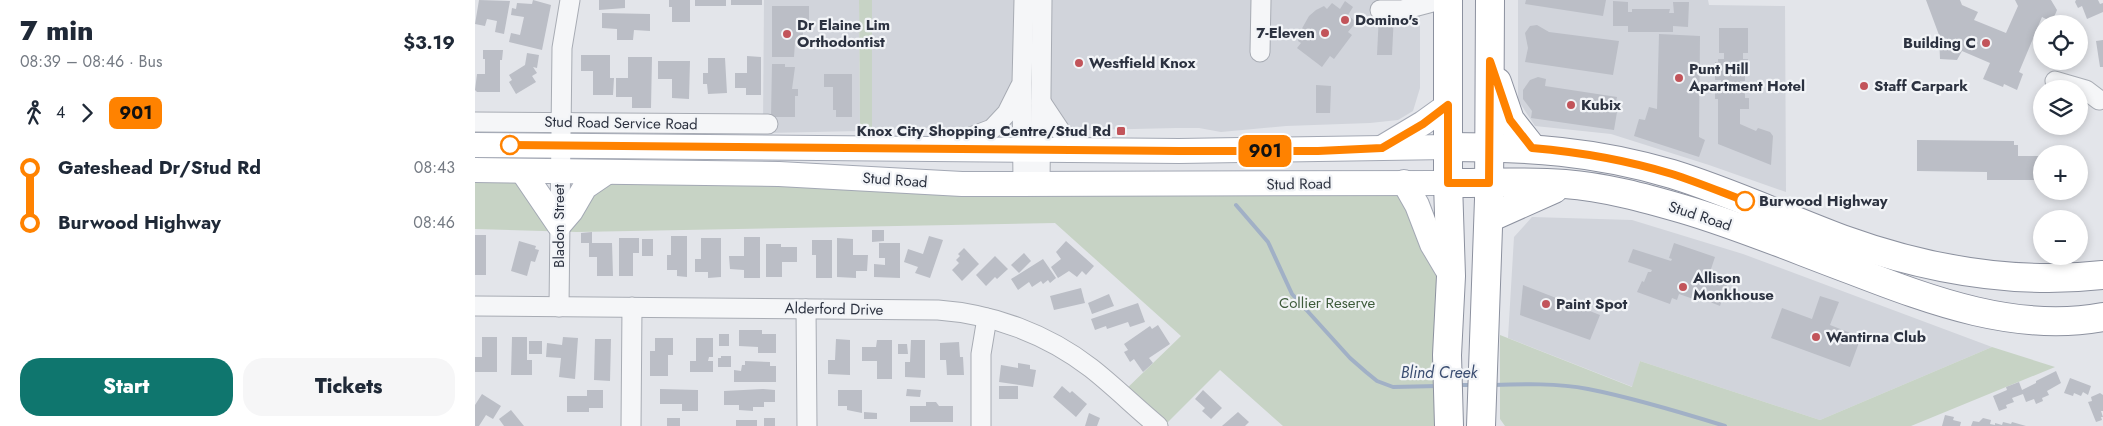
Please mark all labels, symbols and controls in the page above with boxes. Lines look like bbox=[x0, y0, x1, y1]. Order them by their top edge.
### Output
place label: Domino's bbox=[1355, 9, 1418, 31]
text: 7 min bbox=[20, 10, 94, 51]
place label: Dr Elaine Lim Orthodontist bbox=[797, 14, 890, 53]
marker: Domino's bbox=[1339, 14, 1351, 26]
map controls bbox=[2033, 15, 2088, 265]
button: locate bbox=[2033, 15, 2088, 70]
place label: 7-Eleven bbox=[1256, 22, 1315, 44]
marker: 7-Eleven bbox=[1319, 27, 1331, 39]
marker: Dr Elaine Lim Orthodontist bbox=[781, 28, 793, 40]
text: $3.19 bbox=[403, 29, 455, 56]
place label: Building C bbox=[1903, 32, 1976, 54]
marker: Building C bbox=[1980, 37, 1992, 49]
text: 08:39 – 08:46 · Bus bbox=[20, 50, 162, 73]
place label: Westfield Knox bbox=[1089, 52, 1195, 74]
marker: Westfield Knox bbox=[1073, 57, 1085, 69]
place label: Punt Hill Apartment Hotel bbox=[1688, 58, 1805, 97]
marker: Punt Hill Apartment Hotel bbox=[1673, 72, 1685, 84]
place label: Staff Carpark bbox=[1874, 75, 1968, 97]
marker: Staff Carpark bbox=[1858, 80, 1870, 92]
button: layers bbox=[2033, 80, 2088, 135]
place label: Kubix bbox=[1581, 94, 1621, 116]
icon: walk bbox=[20, 99, 48, 127]
icon: forward bbox=[73, 99, 101, 127]
marker: Kubix bbox=[1565, 99, 1577, 111]
text: 901 bbox=[119, 100, 152, 126]
text: 4 bbox=[56, 101, 65, 124]
street label: Stud Road Service Road bbox=[544, 111, 698, 135]
place label: Knox City Shopping Centre/Stud Rd bbox=[856, 120, 1111, 142]
marker: Knox City Shopping Centre/Stud Rd bbox=[1115, 125, 1127, 137]
unlabelled marker bbox=[500, 135, 520, 155]
line badge: 901 bbox=[1236, 135, 1294, 167]
text: 901 bbox=[1248, 138, 1282, 164]
button: + bbox=[2033, 145, 2088, 200]
text: Gateshead Dr/Stud Rd bbox=[58, 154, 261, 181]
text: 08:43 bbox=[414, 156, 455, 179]
street label: Stud Road bbox=[862, 167, 928, 193]
street label: Stud Road bbox=[1266, 172, 1332, 196]
street label: Bladon Street bbox=[548, 184, 570, 268]
place label: Burwood Highway bbox=[1759, 190, 1888, 212]
marker: Burwood Highway bbox=[1735, 191, 1755, 211]
street label: Stud Road bbox=[1666, 195, 1734, 237]
text: Burwood Highway bbox=[58, 209, 221, 236]
button: − bbox=[2033, 210, 2088, 265]
text: 08:46 bbox=[413, 211, 455, 234]
place label: Allison Monkhouse bbox=[1692, 267, 1774, 306]
marker: Allison Monkhouse bbox=[1677, 281, 1689, 293]
park label: Collier Reserve bbox=[1279, 292, 1375, 314]
place label: Paint Spot bbox=[1556, 293, 1627, 315]
street label: Alderford Drive bbox=[784, 297, 884, 321]
marker: Paint Spot bbox=[1540, 298, 1552, 310]
place label: Wantirna Club bbox=[1826, 326, 1926, 348]
marker: Wantirna Club bbox=[1810, 331, 1822, 343]
button: Start bbox=[20, 358, 233, 416]
button: Tickets bbox=[243, 358, 455, 416]
water label: Blind Creek bbox=[1401, 361, 1478, 384]

